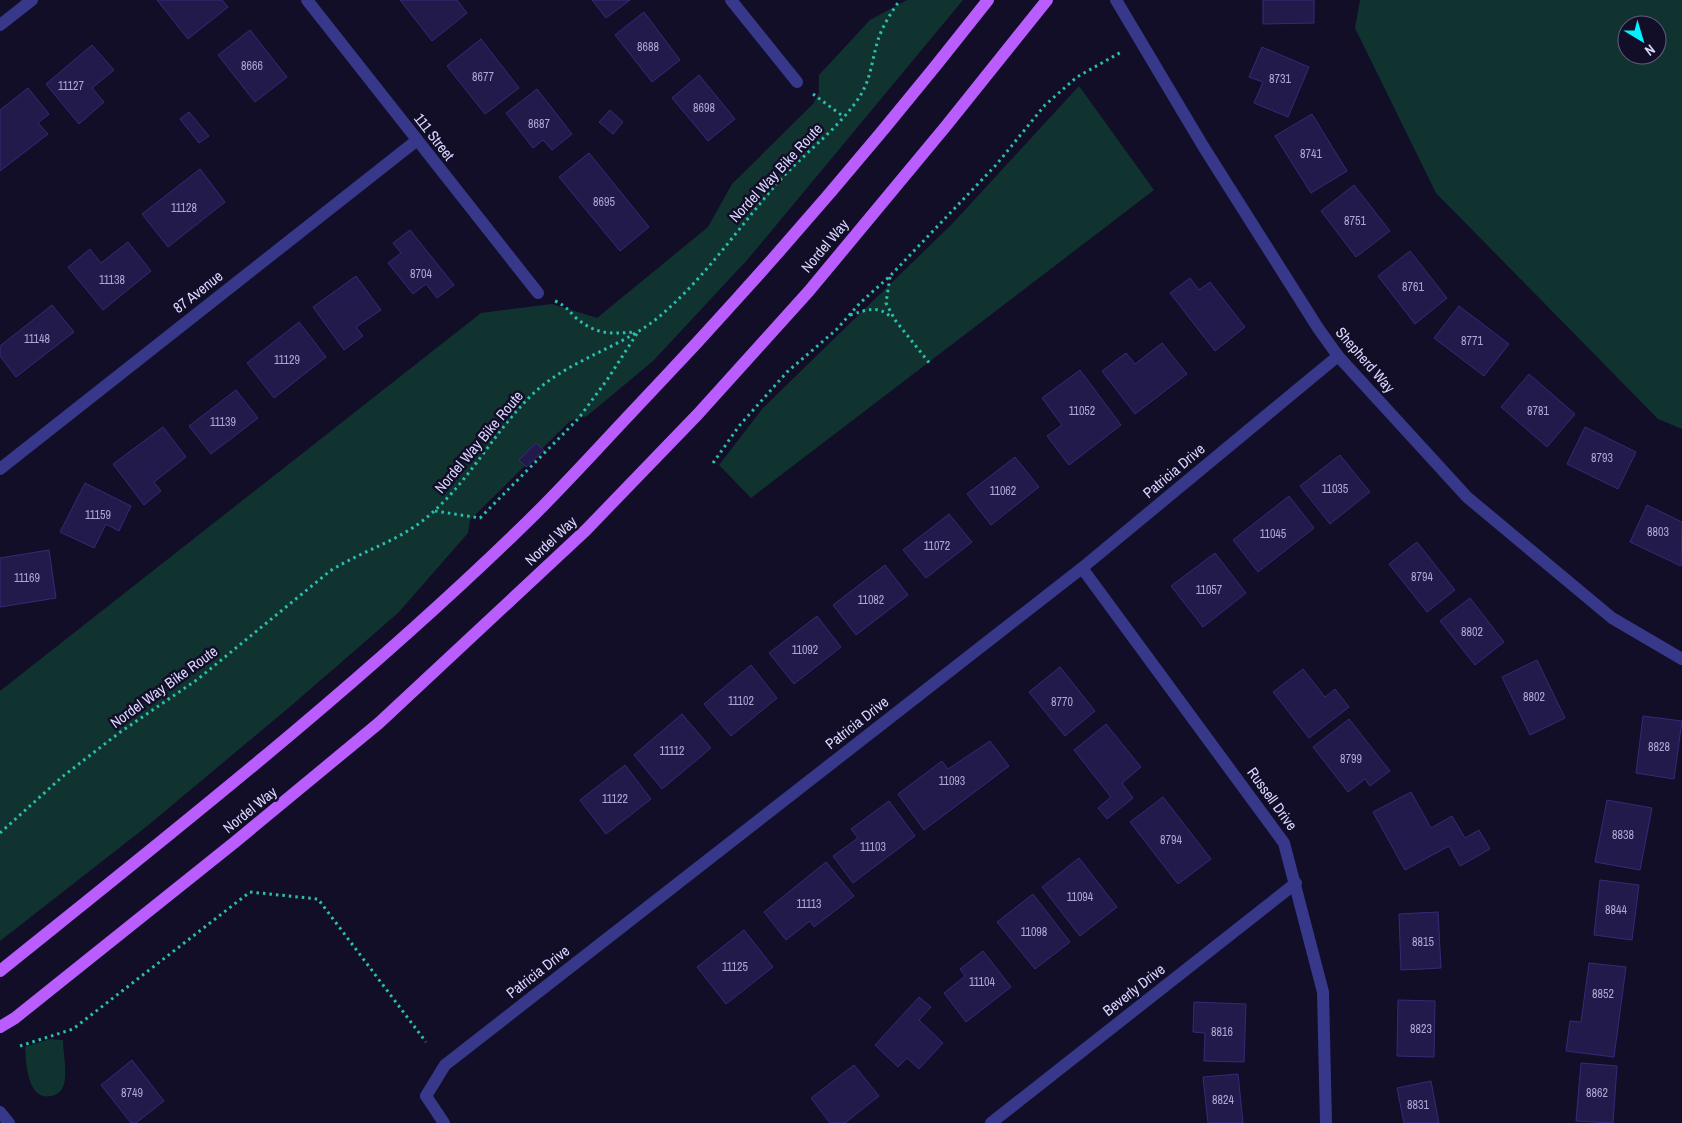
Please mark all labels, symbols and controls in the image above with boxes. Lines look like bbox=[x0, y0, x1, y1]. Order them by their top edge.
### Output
north arrow bbox=[1617, 15, 1667, 65]
house number: 8688 bbox=[637, 39, 659, 55]
text: N bbox=[1641, 41, 1659, 60]
house number: 8666 bbox=[241, 58, 263, 74]
house number: 8677 bbox=[472, 69, 494, 85]
house number: 8731 bbox=[1269, 71, 1291, 87]
house number: 11127 bbox=[58, 78, 84, 94]
house number: 8698 bbox=[693, 100, 715, 116]
street label: 111 Street bbox=[409, 109, 460, 165]
house number: 8687 bbox=[528, 116, 550, 132]
street label: Nordel Way Bike Route bbox=[724, 119, 827, 227]
house number: 8741 bbox=[1300, 146, 1322, 162]
house number: 8695 bbox=[593, 194, 615, 210]
house number: 11128 bbox=[171, 200, 197, 216]
house number: 8751 bbox=[1344, 213, 1366, 229]
street label: Nordel Way bbox=[796, 214, 854, 277]
street label: 87 Avenue bbox=[168, 265, 227, 318]
house number: 8704 bbox=[410, 266, 432, 282]
house number: 11138 bbox=[99, 272, 125, 288]
house number: 8761 bbox=[1402, 279, 1424, 295]
street label: Shepherd Way bbox=[1331, 322, 1400, 398]
house number: 11148 bbox=[24, 331, 50, 347]
house number: 8771 bbox=[1461, 333, 1483, 349]
house number: 11129 bbox=[274, 352, 300, 368]
street label: Nordel Way Bike Route bbox=[429, 386, 528, 497]
house number: 11052 bbox=[1069, 403, 1095, 419]
house number: 8781 bbox=[1527, 403, 1549, 419]
house number: 11139 bbox=[210, 414, 236, 430]
street label: Patricia Drive bbox=[1138, 438, 1209, 503]
house number: 8793 bbox=[1591, 450, 1613, 466]
house number: 11035 bbox=[1322, 481, 1349, 497]
house number: 11062 bbox=[990, 483, 1016, 499]
house number: 11159 bbox=[85, 507, 111, 523]
street label: Nordel Way bbox=[520, 511, 582, 570]
house number: 8803 bbox=[1647, 524, 1669, 540]
house number: 11045 bbox=[1260, 526, 1287, 542]
house number: 11072 bbox=[924, 538, 950, 554]
house number: 8794 bbox=[1411, 569, 1433, 585]
house number: 11169 bbox=[14, 570, 40, 586]
house number: 11057 bbox=[1196, 582, 1223, 598]
house number: 11082 bbox=[858, 592, 884, 608]
house number: 8802 bbox=[1461, 624, 1483, 640]
street label: Nordel Way Bike Route bbox=[106, 640, 222, 733]
house number: 11092 bbox=[792, 642, 818, 658]
house number: 8802 bbox=[1523, 689, 1545, 705]
street label: Patricia Drive bbox=[821, 691, 893, 754]
house number: 11102 bbox=[728, 693, 754, 709]
house number: 8770 bbox=[1051, 694, 1073, 710]
house number: 8828 bbox=[1648, 739, 1670, 755]
house number: 11112 bbox=[659, 743, 685, 759]
house number: 8799 bbox=[1340, 751, 1362, 767]
street label: Russell Drive bbox=[1242, 763, 1302, 835]
house number: 11093 bbox=[939, 773, 965, 789]
street label: Nordel Way bbox=[218, 781, 282, 838]
house number: 11122 bbox=[602, 791, 628, 807]
house number: 8838 bbox=[1612, 827, 1634, 843]
house number: 8794 bbox=[1160, 832, 1182, 848]
house number: 11103 bbox=[860, 839, 886, 855]
house number: 11094 bbox=[1067, 889, 1094, 905]
house number: 11113 bbox=[796, 896, 822, 912]
house number: 8844 bbox=[1605, 902, 1627, 918]
house number: 11098 bbox=[1021, 924, 1047, 940]
house number: 8815 bbox=[1412, 934, 1434, 950]
street label: Patricia Drive bbox=[502, 940, 574, 1003]
house number: 11125 bbox=[722, 959, 748, 975]
street label: Beverly Drive bbox=[1098, 959, 1169, 1021]
house number: 11104 bbox=[969, 974, 995, 990]
house number: 8852 bbox=[1592, 986, 1614, 1002]
house number: 8823 bbox=[1410, 1021, 1432, 1037]
house number: 8816 bbox=[1211, 1024, 1233, 1040]
house number: 8749 bbox=[121, 1085, 143, 1101]
house number: 8862 bbox=[1586, 1085, 1608, 1101]
house number: 8824 bbox=[1212, 1092, 1234, 1108]
house number: 8831 bbox=[1407, 1097, 1429, 1113]

